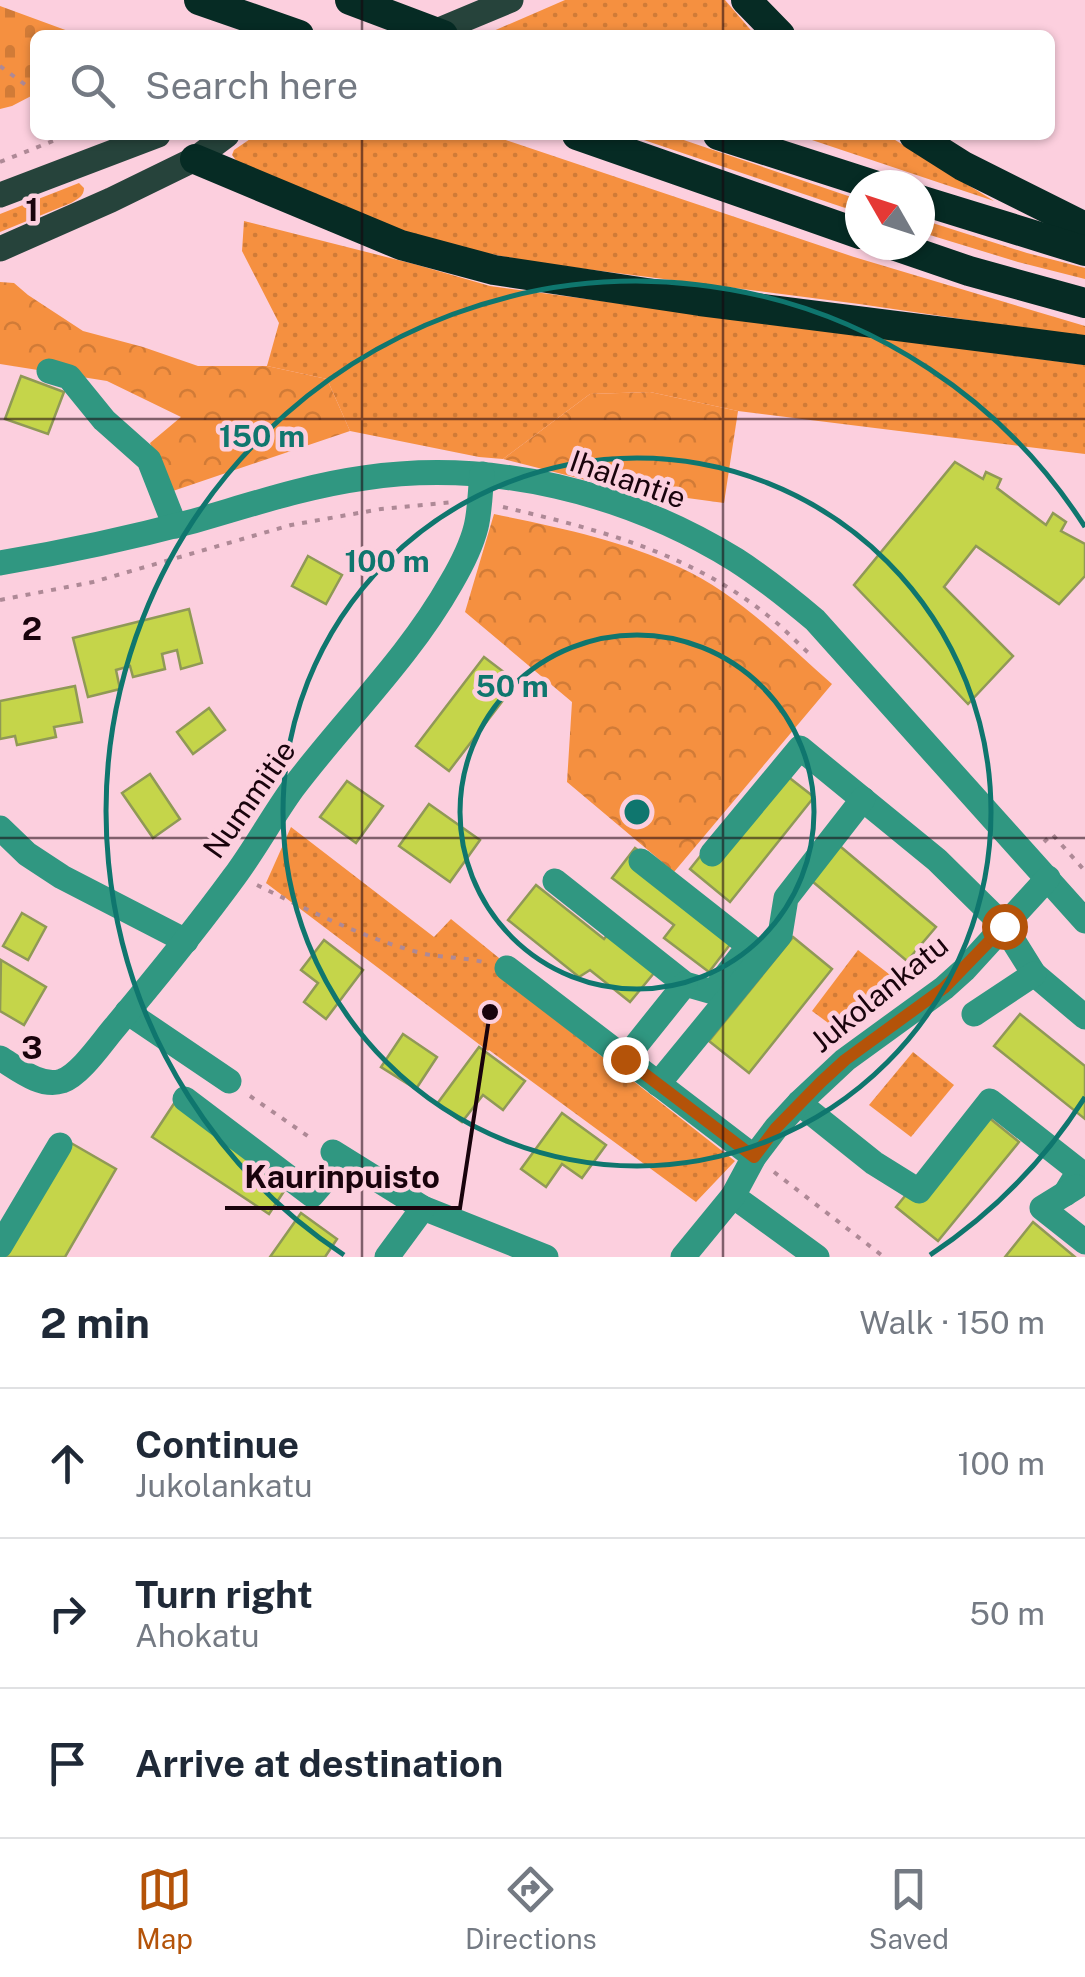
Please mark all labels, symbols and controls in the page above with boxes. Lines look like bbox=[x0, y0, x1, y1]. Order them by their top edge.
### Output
search box bbox=[30, 30, 1055, 140]
icon: search bbox=[65, 58, 120, 113]
text: Search here bbox=[145, 63, 358, 108]
north arrow bbox=[845, 170, 935, 260]
text: 1 bbox=[25, 191, 39, 228]
text: 150 m bbox=[219, 418, 305, 454]
street label: Ihalantie bbox=[565, 442, 691, 516]
text: 100 m bbox=[344, 543, 430, 579]
text: 2 bbox=[22, 610, 42, 647]
text: 50 m bbox=[475, 668, 549, 704]
street label: Nummitie bbox=[195, 733, 303, 865]
centre of rings bbox=[619, 794, 655, 830]
route start bbox=[982, 904, 1028, 950]
street label: Jukolankatu bbox=[803, 927, 955, 1059]
text: 3 bbox=[21, 1029, 43, 1066]
route end bbox=[603, 1037, 649, 1083]
callout: Kaurinpuisto bbox=[225, 1146, 460, 1208]
text: Kaurinpuisto bbox=[244, 1158, 440, 1195]
text: 2 min bbox=[40, 1298, 150, 1347]
text: Walk · 150 m bbox=[859, 1304, 1045, 1341]
text: Continue bbox=[135, 1422, 299, 1467]
icon: ahead bbox=[40, 1436, 95, 1491]
text: 100 m bbox=[958, 1445, 1045, 1482]
text: Jukolankatu bbox=[135, 1467, 313, 1504]
text: Turn right bbox=[135, 1572, 313, 1617]
icon: right bbox=[40, 1586, 95, 1641]
text: 50 m bbox=[969, 1595, 1045, 1632]
text: Ahokatu bbox=[135, 1617, 260, 1654]
icon: arrive bbox=[40, 1736, 95, 1791]
text: Arrive at destination bbox=[135, 1741, 503, 1786]
tab: Map bbox=[136, 1862, 193, 1955]
tab: Directions bbox=[465, 1862, 597, 1955]
tab: Saved bbox=[869, 1862, 949, 1955]

